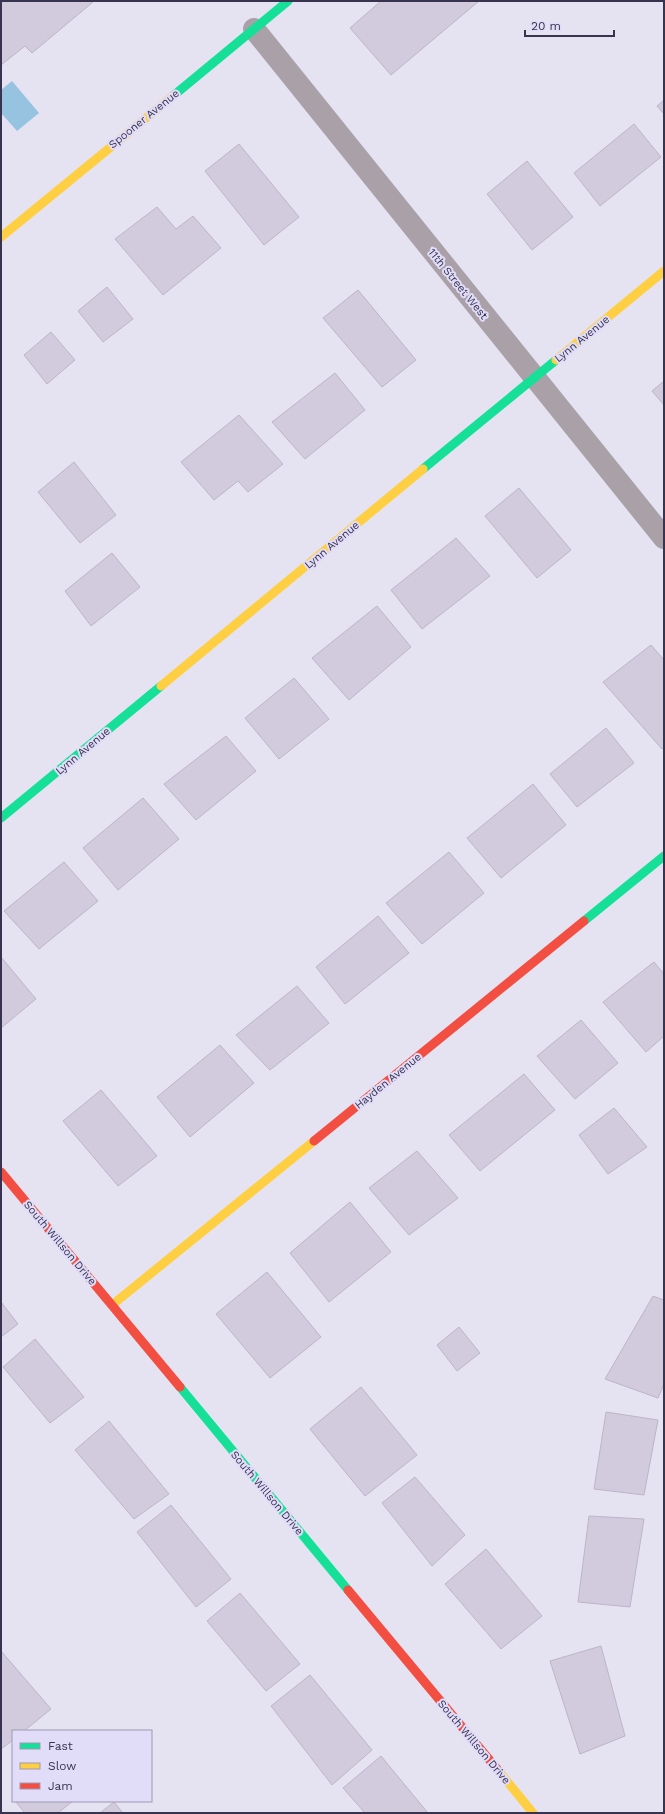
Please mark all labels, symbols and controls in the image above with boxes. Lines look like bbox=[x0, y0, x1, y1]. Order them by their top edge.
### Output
scale bar bbox=[525, 12, 614, 38]
text: 20 m bbox=[531, 19, 561, 33]
street label: Spooner Avenue bbox=[106, 87, 182, 151]
street label: 11th Street West bbox=[425, 246, 491, 322]
street label: Lynn Avenue bbox=[552, 313, 612, 365]
street label: Lynn Avenue bbox=[302, 518, 362, 572]
street label: Lynn Avenue bbox=[53, 724, 113, 778]
street label: Hayden Avenue bbox=[352, 1050, 424, 1112]
street label: South Willson Drive bbox=[21, 1198, 99, 1288]
street label: South Willson Drive bbox=[228, 1448, 306, 1538]
street label: South Willson Drive bbox=[435, 1697, 513, 1787]
legend bbox=[12, 1730, 152, 1802]
text: Fast bbox=[48, 1739, 73, 1753]
text: Slow bbox=[48, 1759, 76, 1773]
text: Jam bbox=[48, 1779, 73, 1793]

